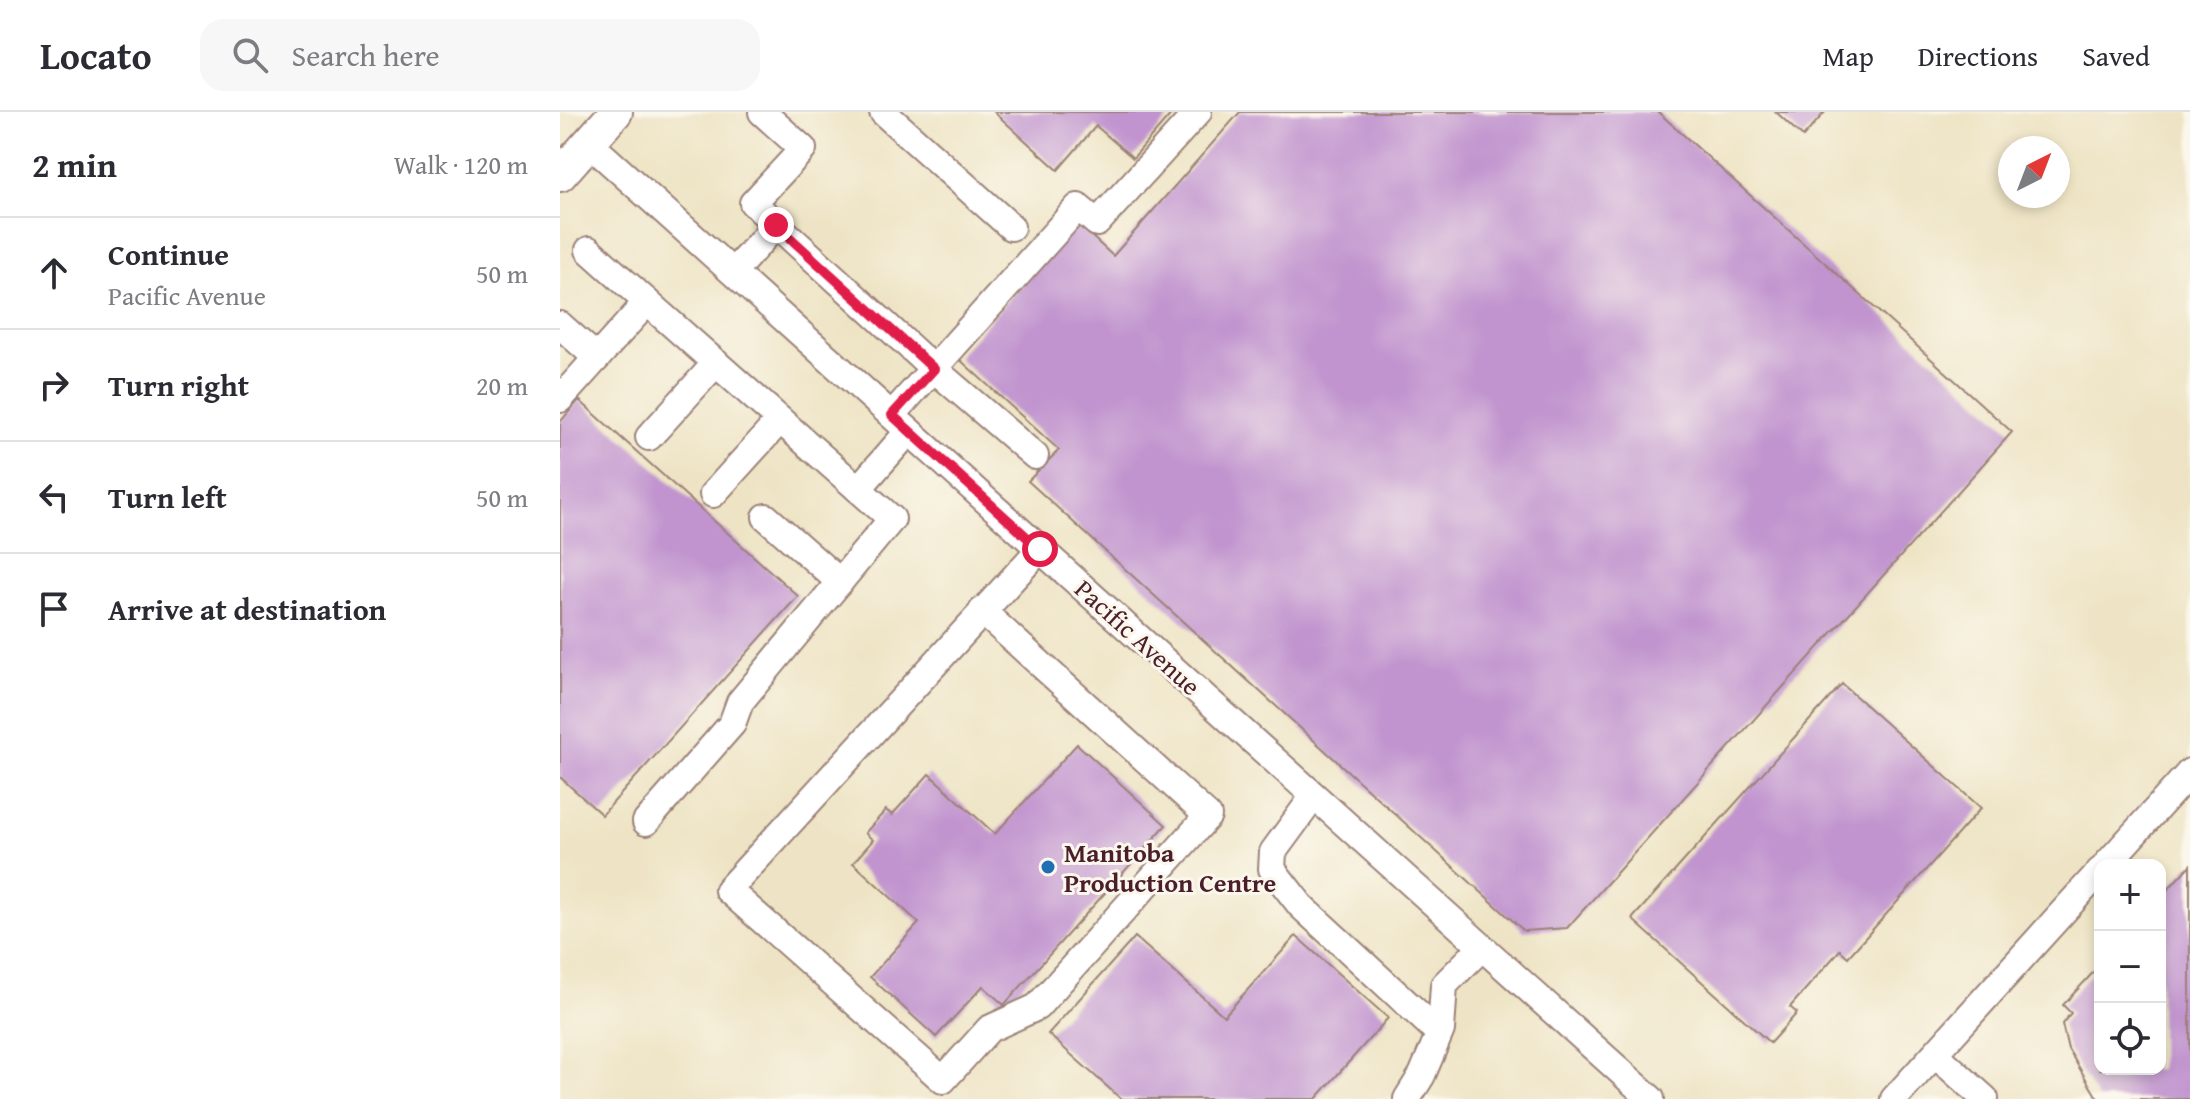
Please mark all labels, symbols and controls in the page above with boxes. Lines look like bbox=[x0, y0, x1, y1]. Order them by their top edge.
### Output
search box bbox=[200, 19, 760, 91]
text: Locato bbox=[40, 27, 152, 83]
icon: search bbox=[228, 33, 272, 77]
text: Search here bbox=[292, 33, 440, 77]
text: Map bbox=[1822, 35, 1874, 76]
text: Directions bbox=[1918, 35, 2038, 76]
text: Saved bbox=[2082, 35, 2150, 76]
north arrow bbox=[1998, 136, 2070, 208]
text: 2 min bbox=[32, 140, 117, 189]
text: Walk · 120 m bbox=[394, 145, 528, 184]
route end bbox=[758, 207, 794, 243]
text: Continue bbox=[108, 232, 229, 276]
icon: ahead bbox=[32, 251, 76, 295]
text: 50 m bbox=[476, 254, 528, 293]
text: Pacific Avenue bbox=[108, 276, 266, 315]
icon: right bbox=[32, 363, 76, 407]
text: Turn right bbox=[108, 363, 249, 407]
text: 20 m bbox=[476, 366, 528, 405]
icon: left bbox=[32, 475, 76, 519]
text: Turn left bbox=[108, 475, 227, 519]
text: 50 m bbox=[476, 478, 528, 517]
route start bbox=[1022, 531, 1058, 567]
street label: Pacific Avenue bbox=[1066, 570, 1210, 704]
icon: arrive bbox=[32, 587, 76, 631]
text: Arrive at destination bbox=[108, 587, 386, 631]
place label: Manitoba Production Centre bbox=[1064, 833, 1276, 902]
marker: Manitoba Production Centre bbox=[1039, 858, 1057, 876]
map controls bbox=[2094, 859, 2166, 1075]
button: + bbox=[2094, 859, 2166, 931]
button: − bbox=[2094, 931, 2166, 1003]
button: locate bbox=[2094, 1003, 2166, 1075]

